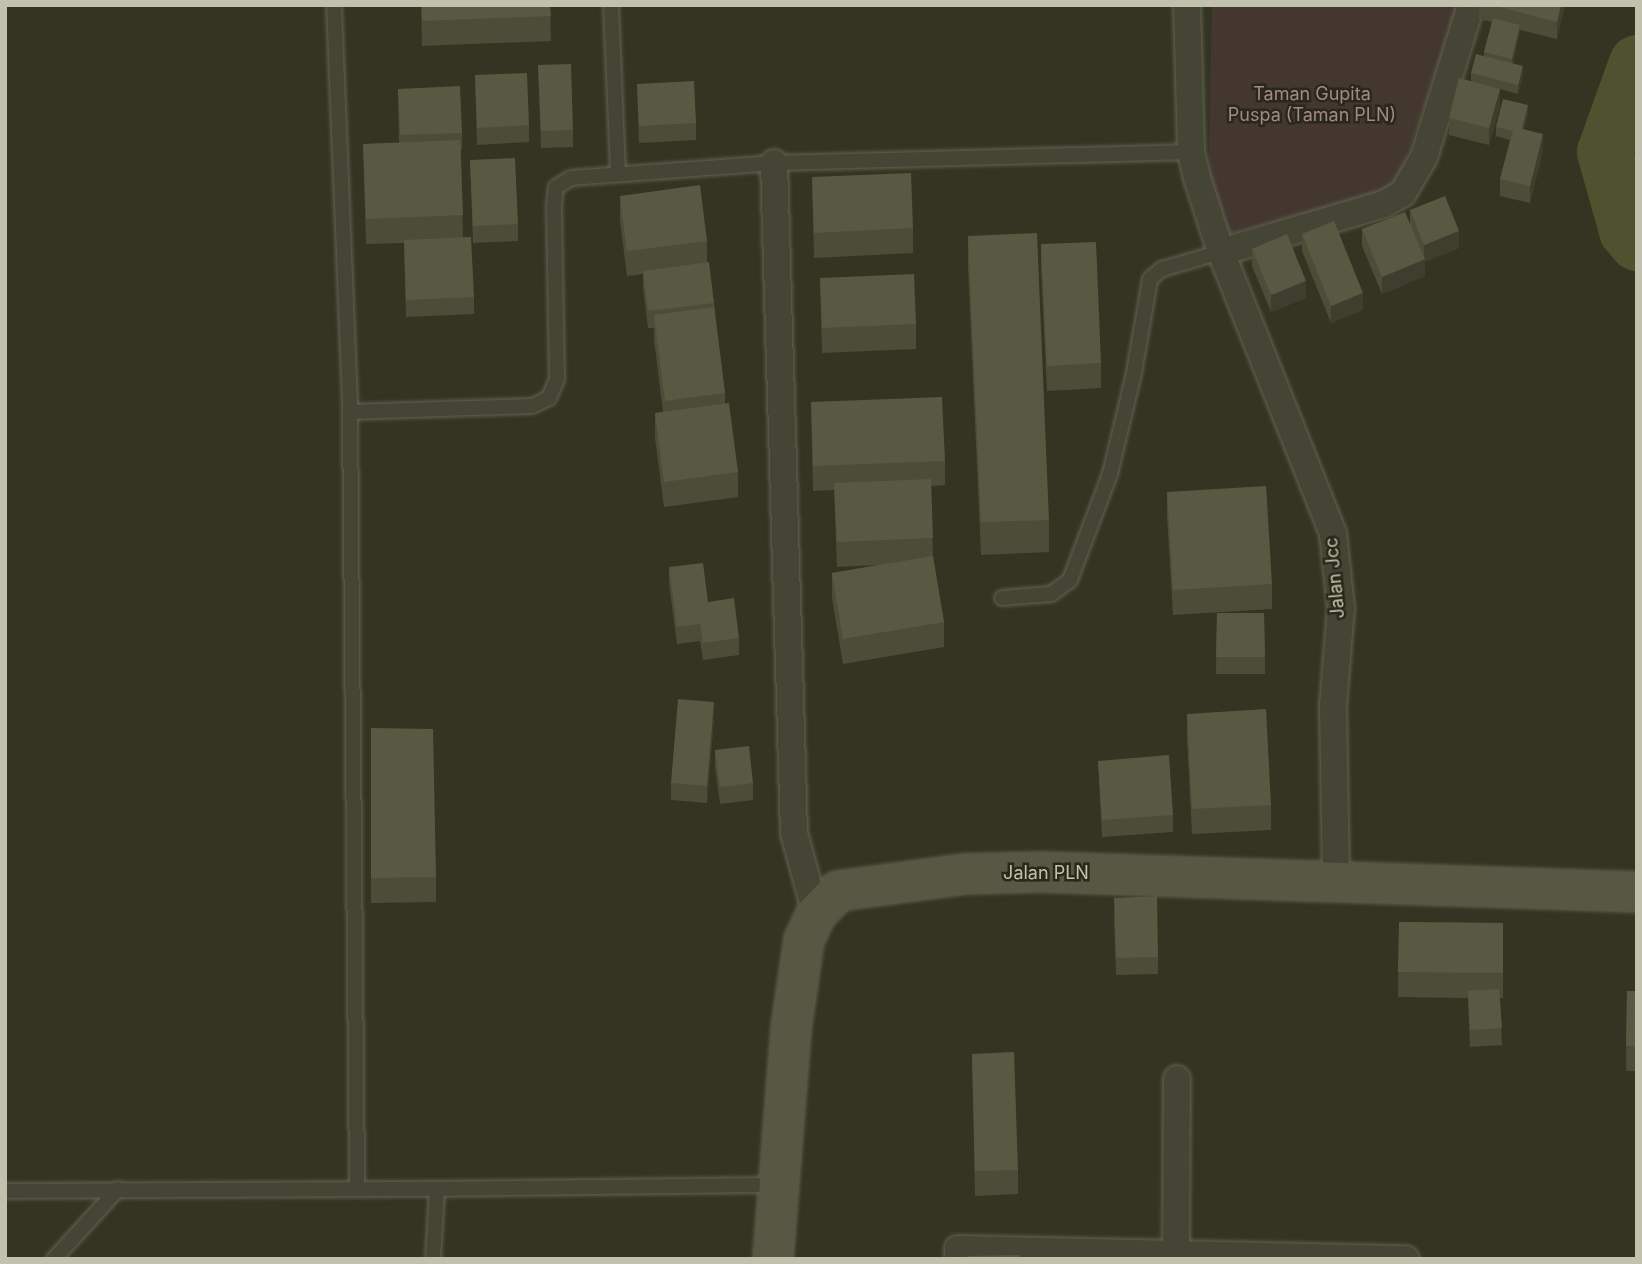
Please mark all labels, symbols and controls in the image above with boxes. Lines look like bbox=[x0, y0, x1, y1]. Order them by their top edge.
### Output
park label: Taman Gupita Puspa (Taman PLN) bbox=[1228, 84, 1396, 126]
street label: Jalan Jcc bbox=[1321, 537, 1349, 619]
street label: Jalan PLN bbox=[1003, 862, 1089, 884]

